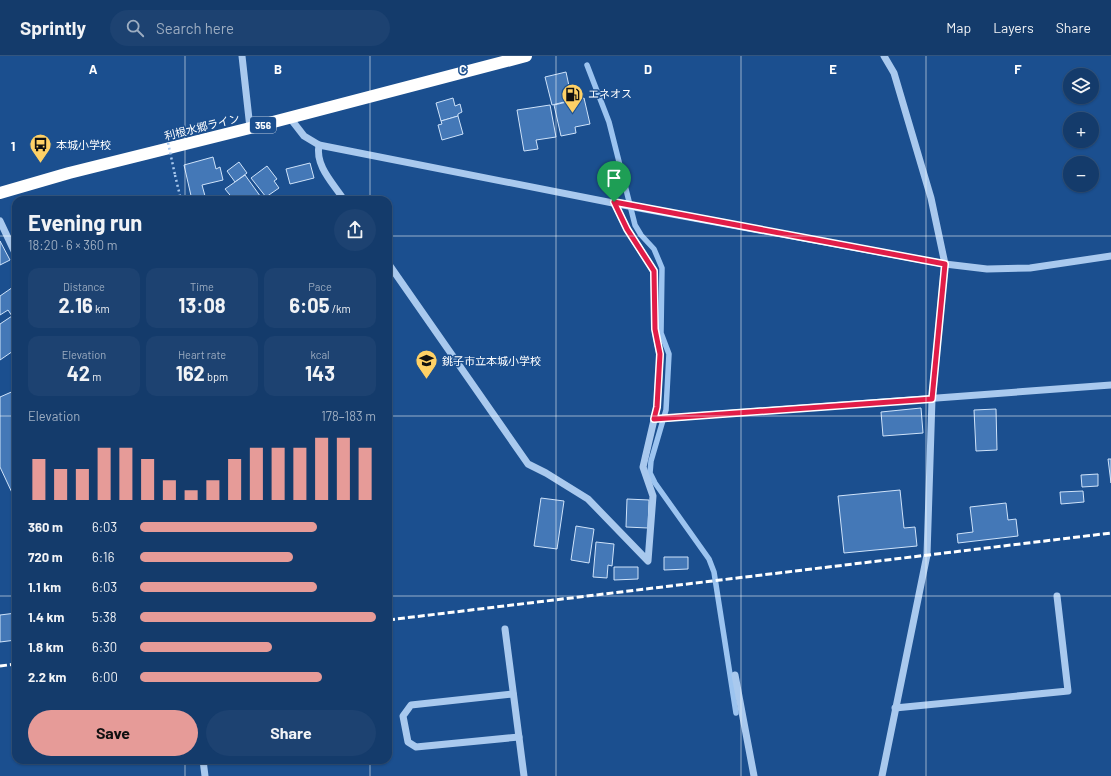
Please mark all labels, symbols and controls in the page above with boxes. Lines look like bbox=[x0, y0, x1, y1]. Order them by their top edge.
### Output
search box bbox=[110, 10, 390, 46]
text: Sprintly bbox=[20, 16, 86, 39]
icon: search bbox=[124, 17, 146, 39]
text: Search here bbox=[156, 19, 234, 37]
text: Map bbox=[946, 19, 971, 36]
text: Layers bbox=[993, 19, 1034, 36]
text: Share bbox=[1056, 19, 1091, 36]
text: A bbox=[89, 61, 98, 77]
text: B bbox=[274, 61, 282, 77]
text: C bbox=[459, 61, 467, 77]
text: D bbox=[644, 61, 652, 77]
text: E bbox=[829, 61, 837, 77]
text: F bbox=[1014, 61, 1022, 77]
map controls bbox=[1063, 68, 1099, 192]
button: layers bbox=[1063, 68, 1099, 104]
fuel station icon: エネオス bbox=[559, 81, 585, 114]
place label: エネオス bbox=[588, 87, 632, 100]
street label: 利根水郷ライン bbox=[163, 111, 241, 142]
button: + bbox=[1063, 112, 1099, 148]
road number: 356 bbox=[250, 117, 276, 133]
bus stop icon: 本城小学校 bbox=[28, 132, 54, 165]
text: 1 bbox=[11, 138, 15, 154]
place label: 本城小学校 bbox=[56, 138, 111, 151]
button: − bbox=[1063, 156, 1099, 192]
pin bbox=[597, 161, 631, 202]
icon: arrive bbox=[603, 167, 625, 189]
text: Evening run bbox=[28, 209, 142, 235]
button: share bbox=[334, 209, 376, 251]
text: 18:20 · 6 × 360 m bbox=[28, 237, 117, 253]
text: Distance bbox=[63, 280, 105, 293]
text: Time bbox=[190, 280, 214, 293]
text: Pace bbox=[308, 280, 332, 293]
text: 2.16 bbox=[58, 293, 93, 317]
text: 13:08 bbox=[178, 293, 226, 317]
text: 6:05 bbox=[289, 293, 329, 317]
text: km bbox=[93, 302, 110, 315]
text: /km bbox=[329, 302, 351, 315]
text: Elevation bbox=[62, 348, 106, 361]
text: Heart rate bbox=[178, 348, 226, 361]
text: kcal bbox=[310, 348, 330, 361]
school or university icon: 銚子市立本城小学校 bbox=[413, 348, 439, 381]
place label: 銚子市立本城小学校 bbox=[442, 354, 541, 367]
text: 42 bbox=[67, 361, 90, 385]
text: 162 bbox=[176, 361, 205, 385]
text: 143 bbox=[305, 361, 335, 385]
text: m bbox=[90, 370, 101, 383]
text: bpm bbox=[205, 370, 228, 383]
text: Elevation bbox=[28, 408, 80, 424]
text: 178–183 m bbox=[321, 408, 376, 424]
text: 360 m bbox=[28, 519, 63, 535]
text: 6:03 bbox=[92, 519, 117, 535]
text: 720 m bbox=[28, 549, 63, 565]
text: 6:16 bbox=[92, 549, 114, 565]
text: 1.1 km bbox=[28, 579, 61, 595]
text: 6:03 bbox=[92, 579, 117, 595]
text: 1.4 km bbox=[28, 609, 64, 625]
text: 5:38 bbox=[92, 609, 117, 625]
text: 1.8 km bbox=[28, 639, 64, 655]
text: 6:30 bbox=[92, 639, 117, 655]
text: 2.2 km bbox=[28, 669, 66, 685]
text: 6:00 bbox=[92, 669, 118, 685]
button: Save bbox=[28, 710, 198, 756]
button: Share bbox=[206, 710, 376, 756]

